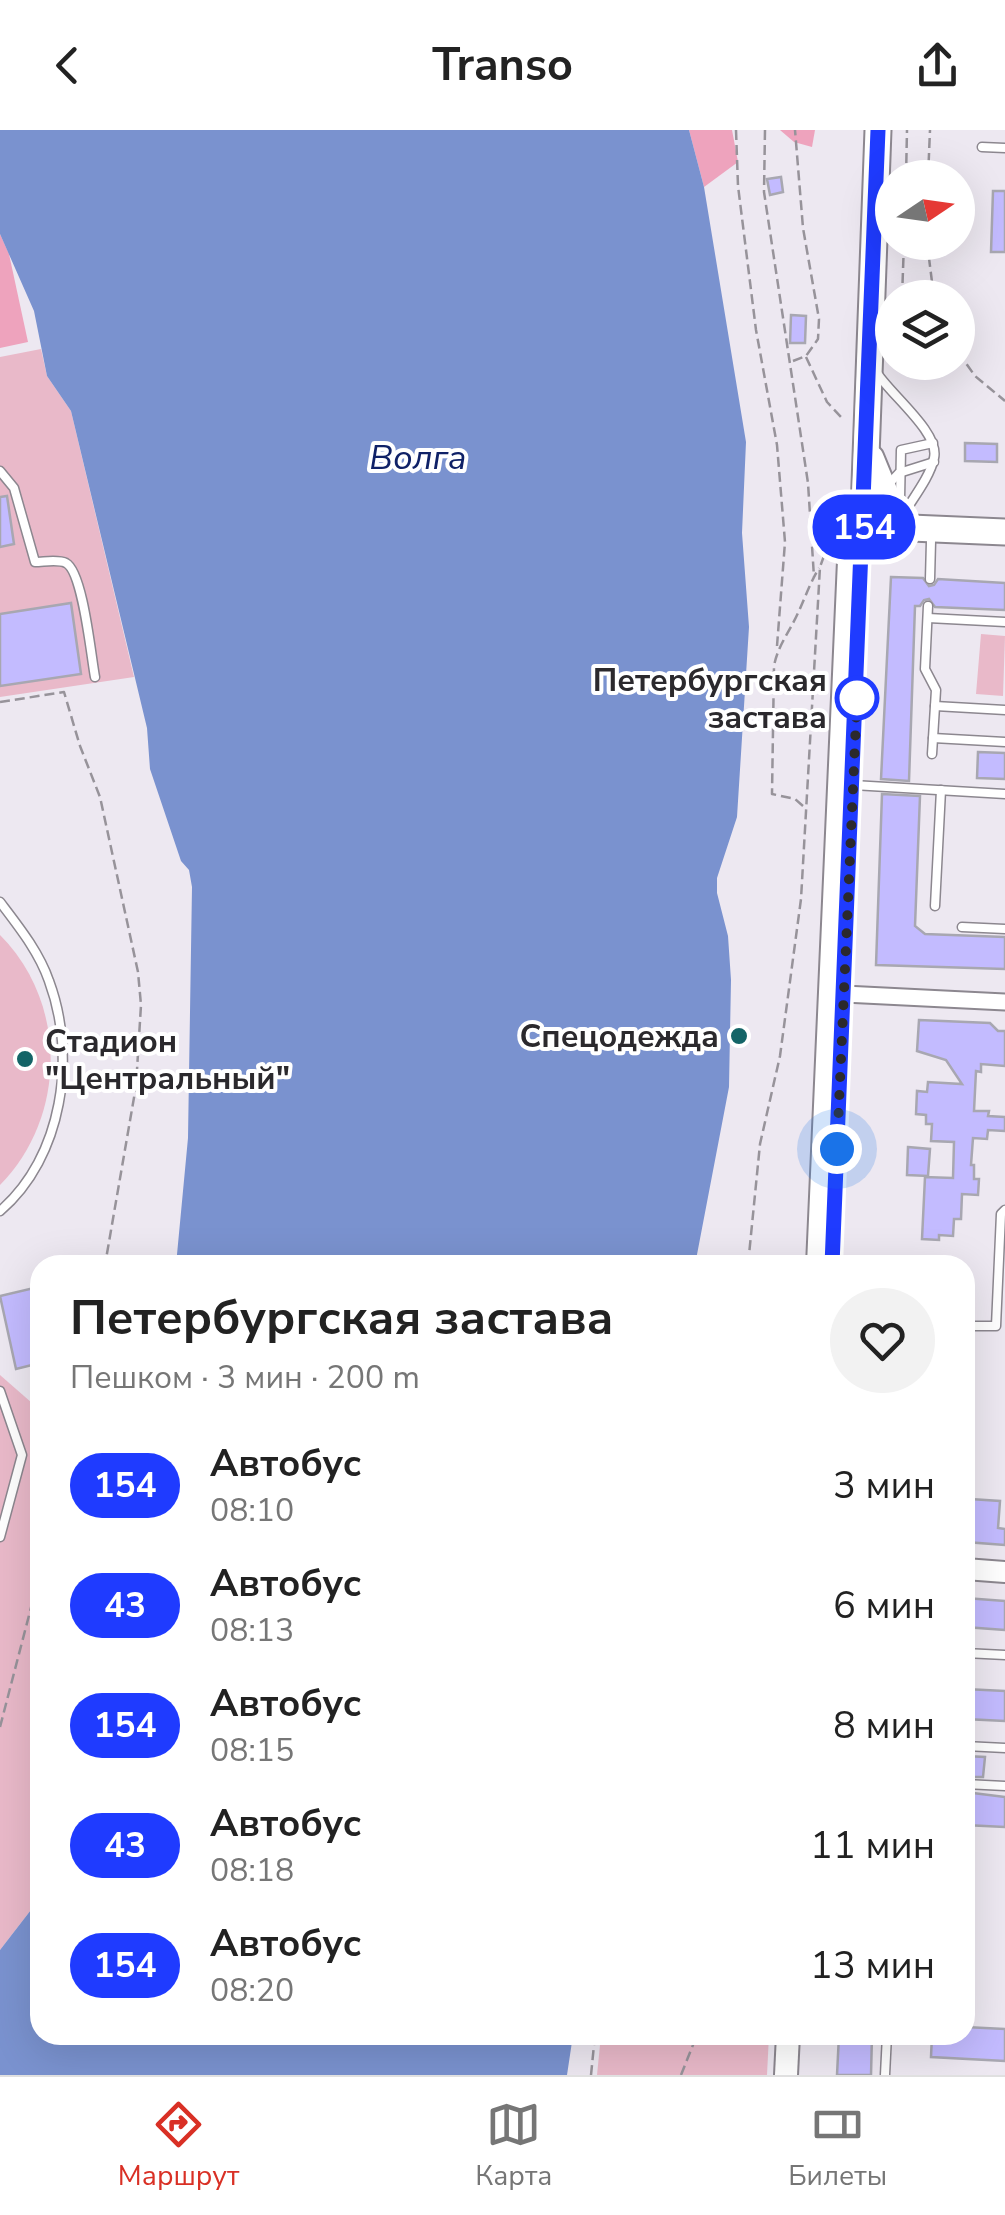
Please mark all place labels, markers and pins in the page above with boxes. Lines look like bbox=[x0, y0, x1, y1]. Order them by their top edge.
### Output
place label: Петербургская застава bbox=[593, 659, 827, 739]
marker: Петербургская застава bbox=[836, 677, 878, 719]
place label: Спецодежда bbox=[520, 1015, 719, 1058]
place label: Стадион "Центральный" bbox=[45, 1020, 290, 1100]
marker: Спецодежда bbox=[728, 1025, 750, 1047]
marker: Стадион "Центральный" bbox=[14, 1048, 36, 1070]

